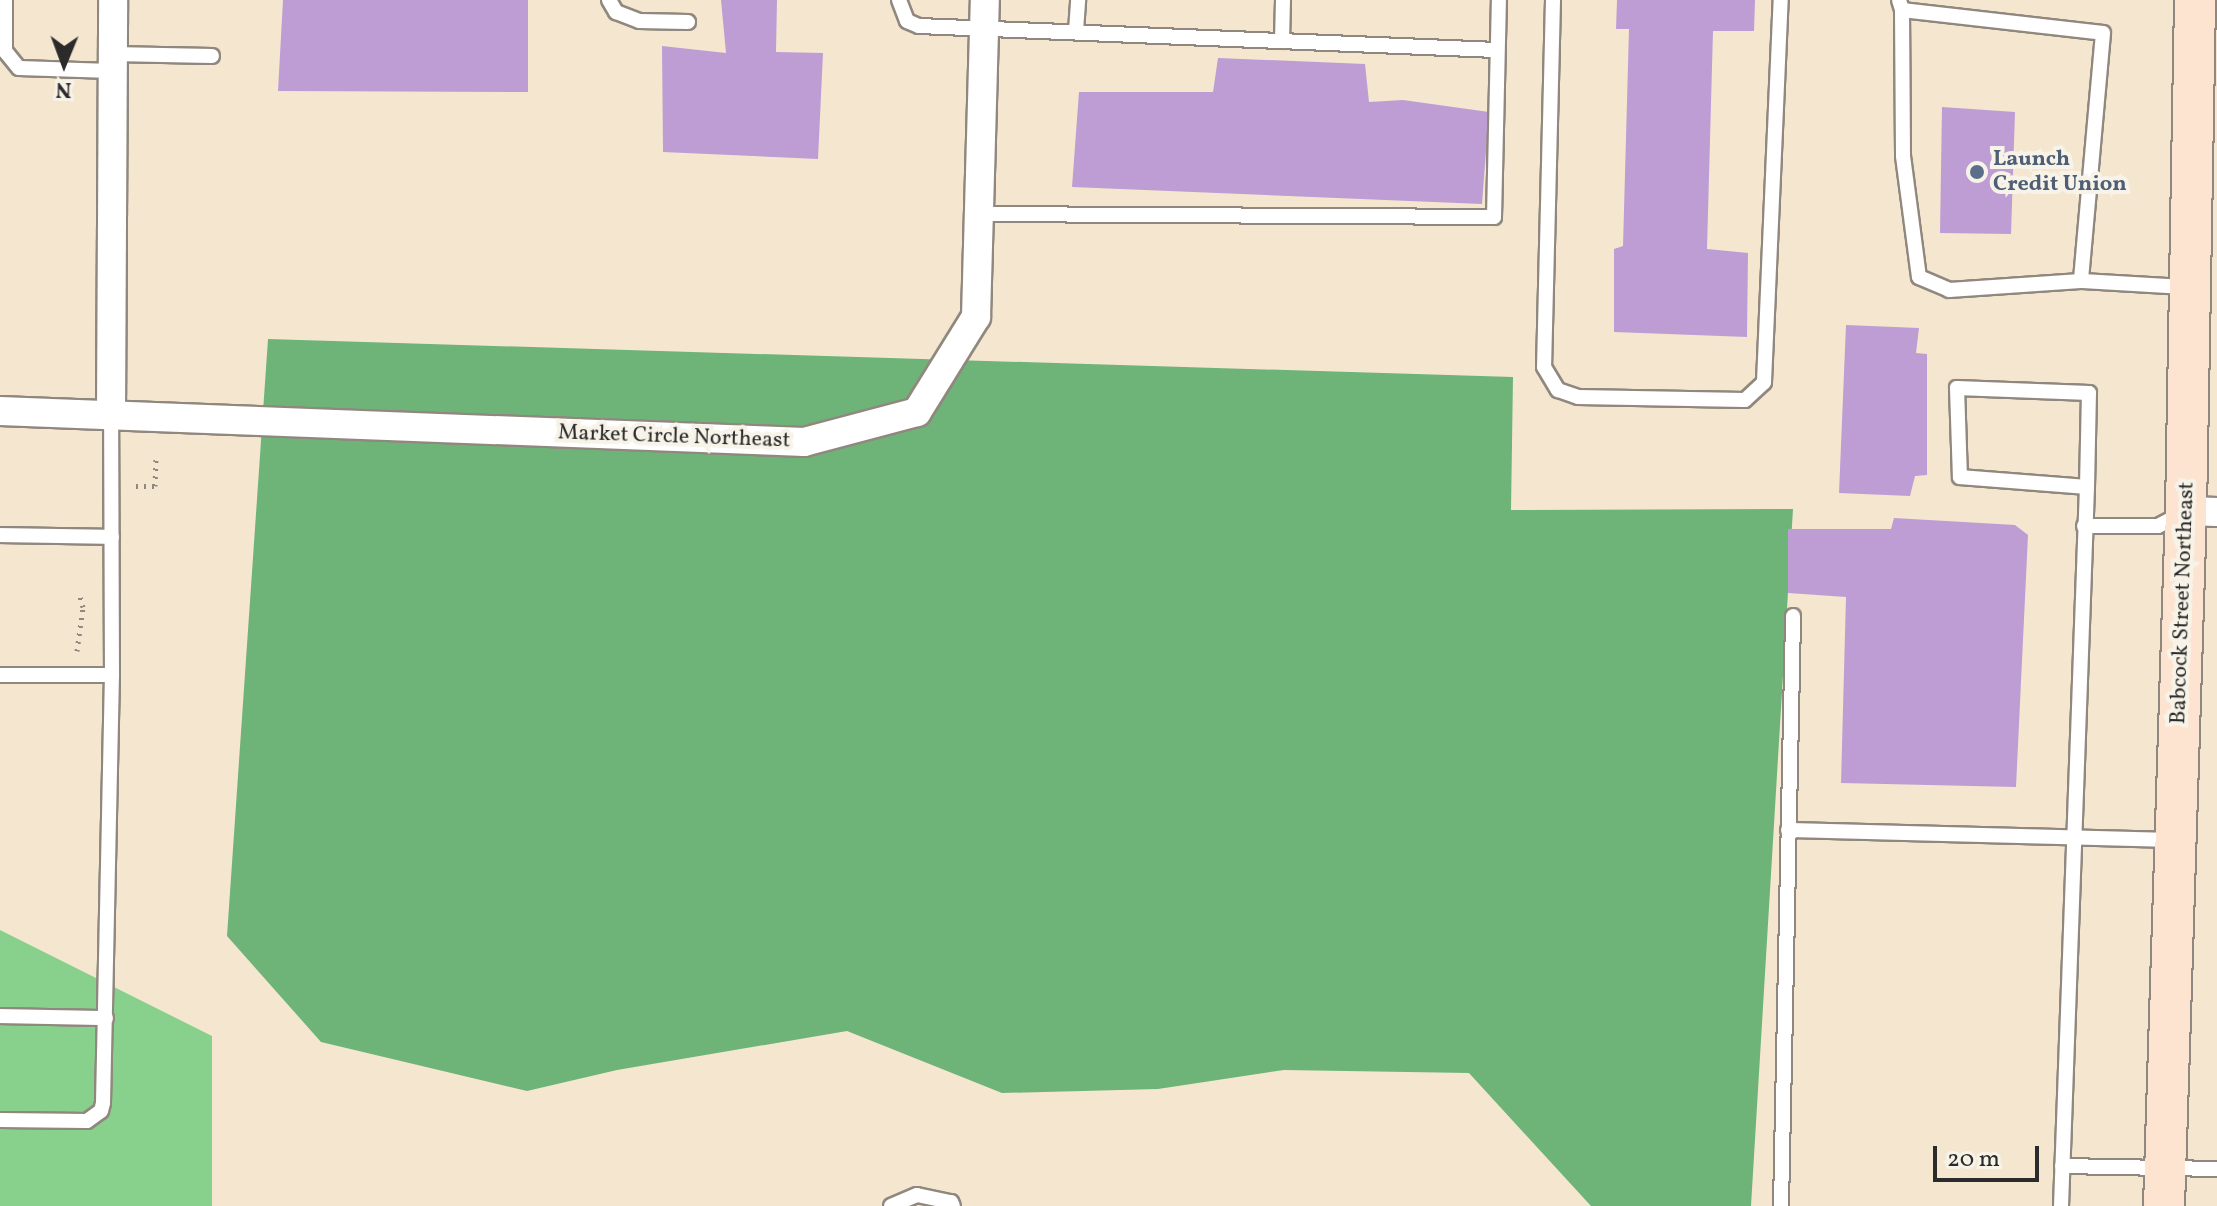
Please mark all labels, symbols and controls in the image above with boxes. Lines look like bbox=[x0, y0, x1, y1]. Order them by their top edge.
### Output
north arrow bbox=[24, 24, 104, 104]
text: N bbox=[55, 73, 72, 104]
place label: Launch Credit Union bbox=[1993, 146, 2127, 198]
marker: Launch Credit Union bbox=[1968, 163, 1986, 181]
street label: Market Circle Northeast bbox=[557, 420, 791, 454]
street label: Babcock Street Northeast bbox=[2166, 481, 2200, 725]
scale bar bbox=[1937, 1130, 2043, 1180]
text: 20 m bbox=[1947, 1143, 2000, 1177]

